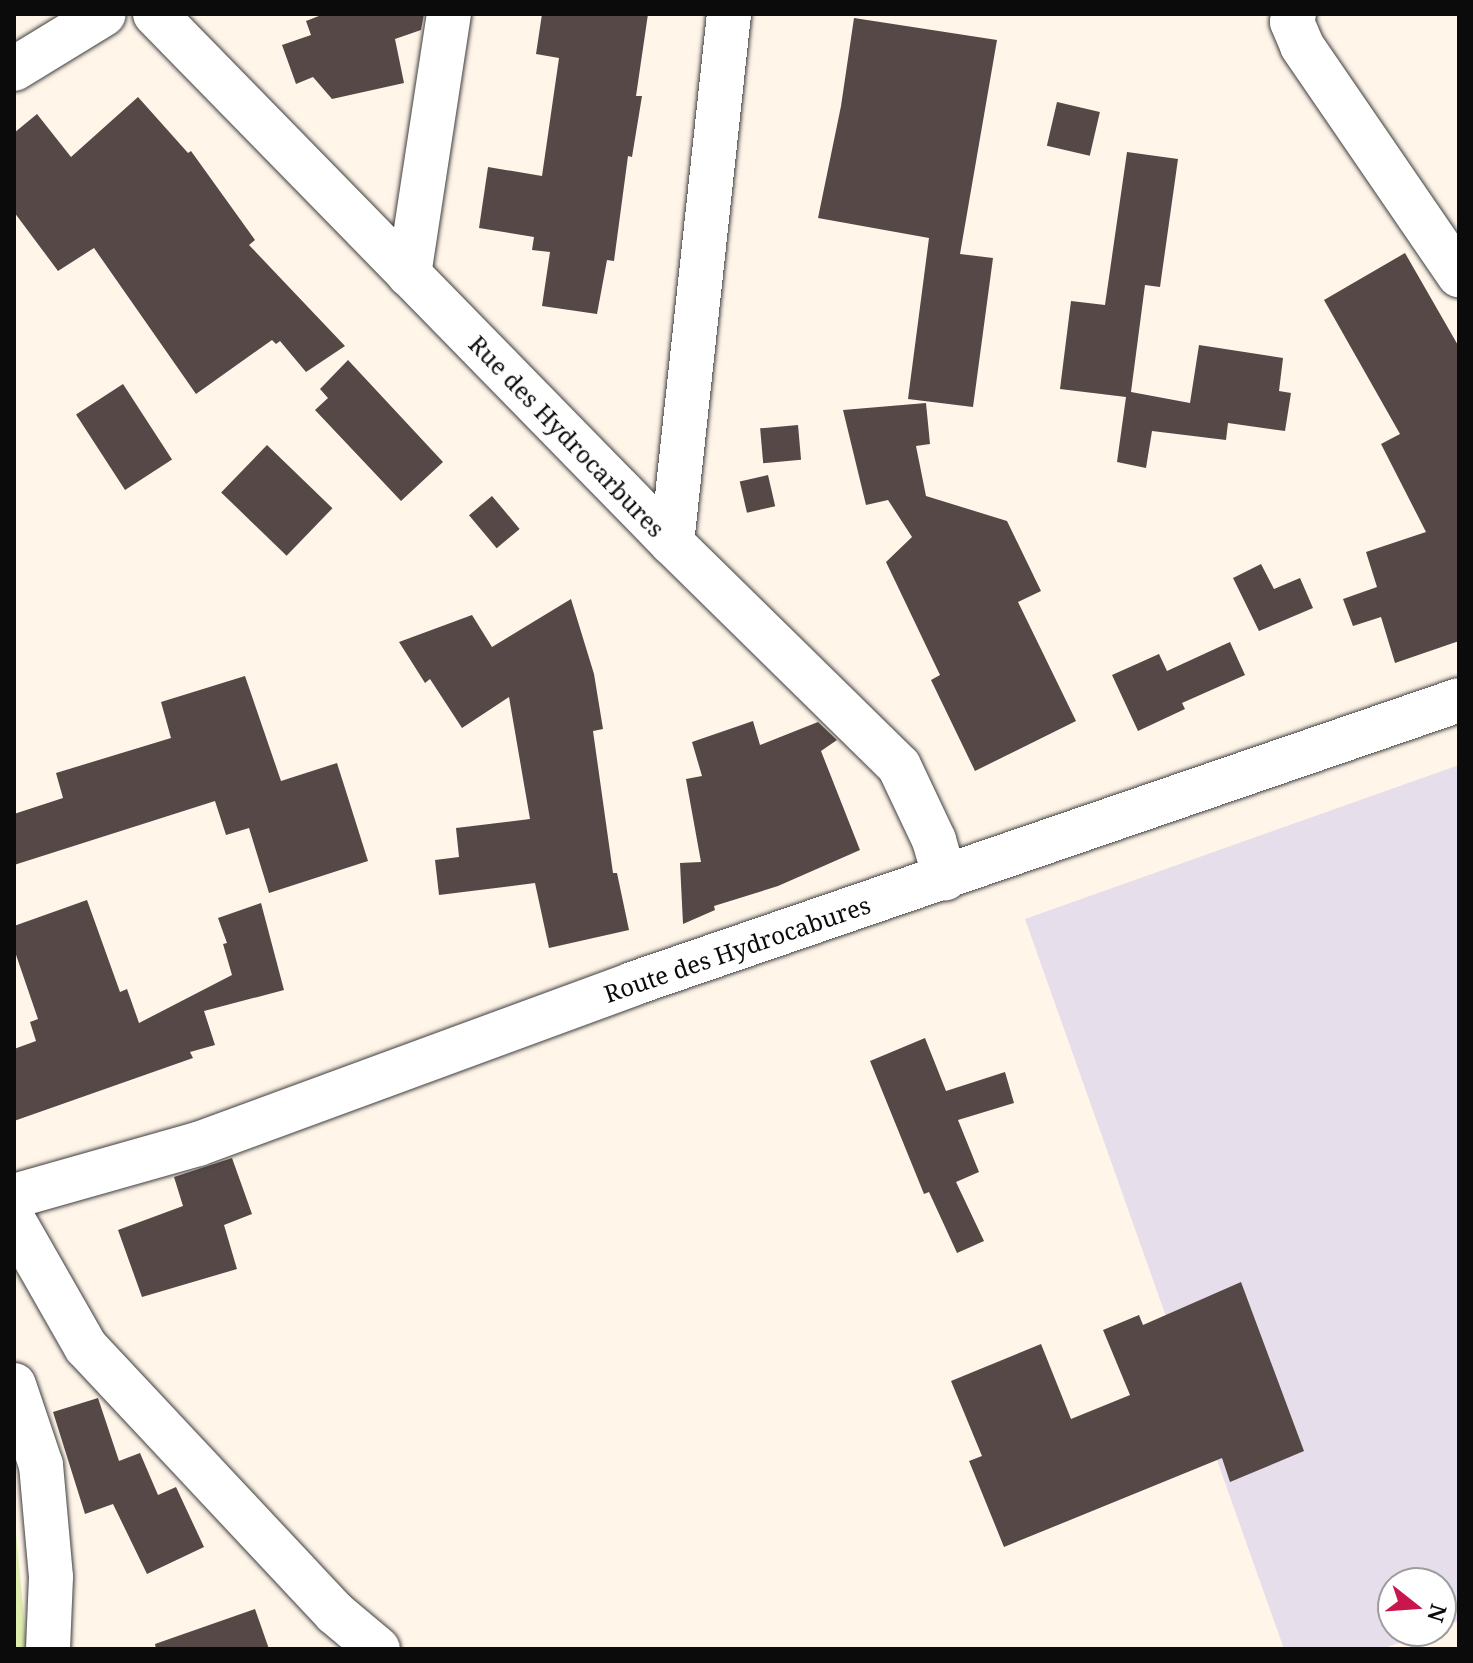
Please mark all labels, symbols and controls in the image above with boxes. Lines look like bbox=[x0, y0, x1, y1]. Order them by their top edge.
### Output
street label: Rue des Hydrocarbures bbox=[463, 329, 671, 543]
street label: Route des Hydrocabures bbox=[600, 890, 874, 1008]
north arrow bbox=[1377, 1567, 1457, 1647]
text: N bbox=[1421, 1601, 1455, 1626]

